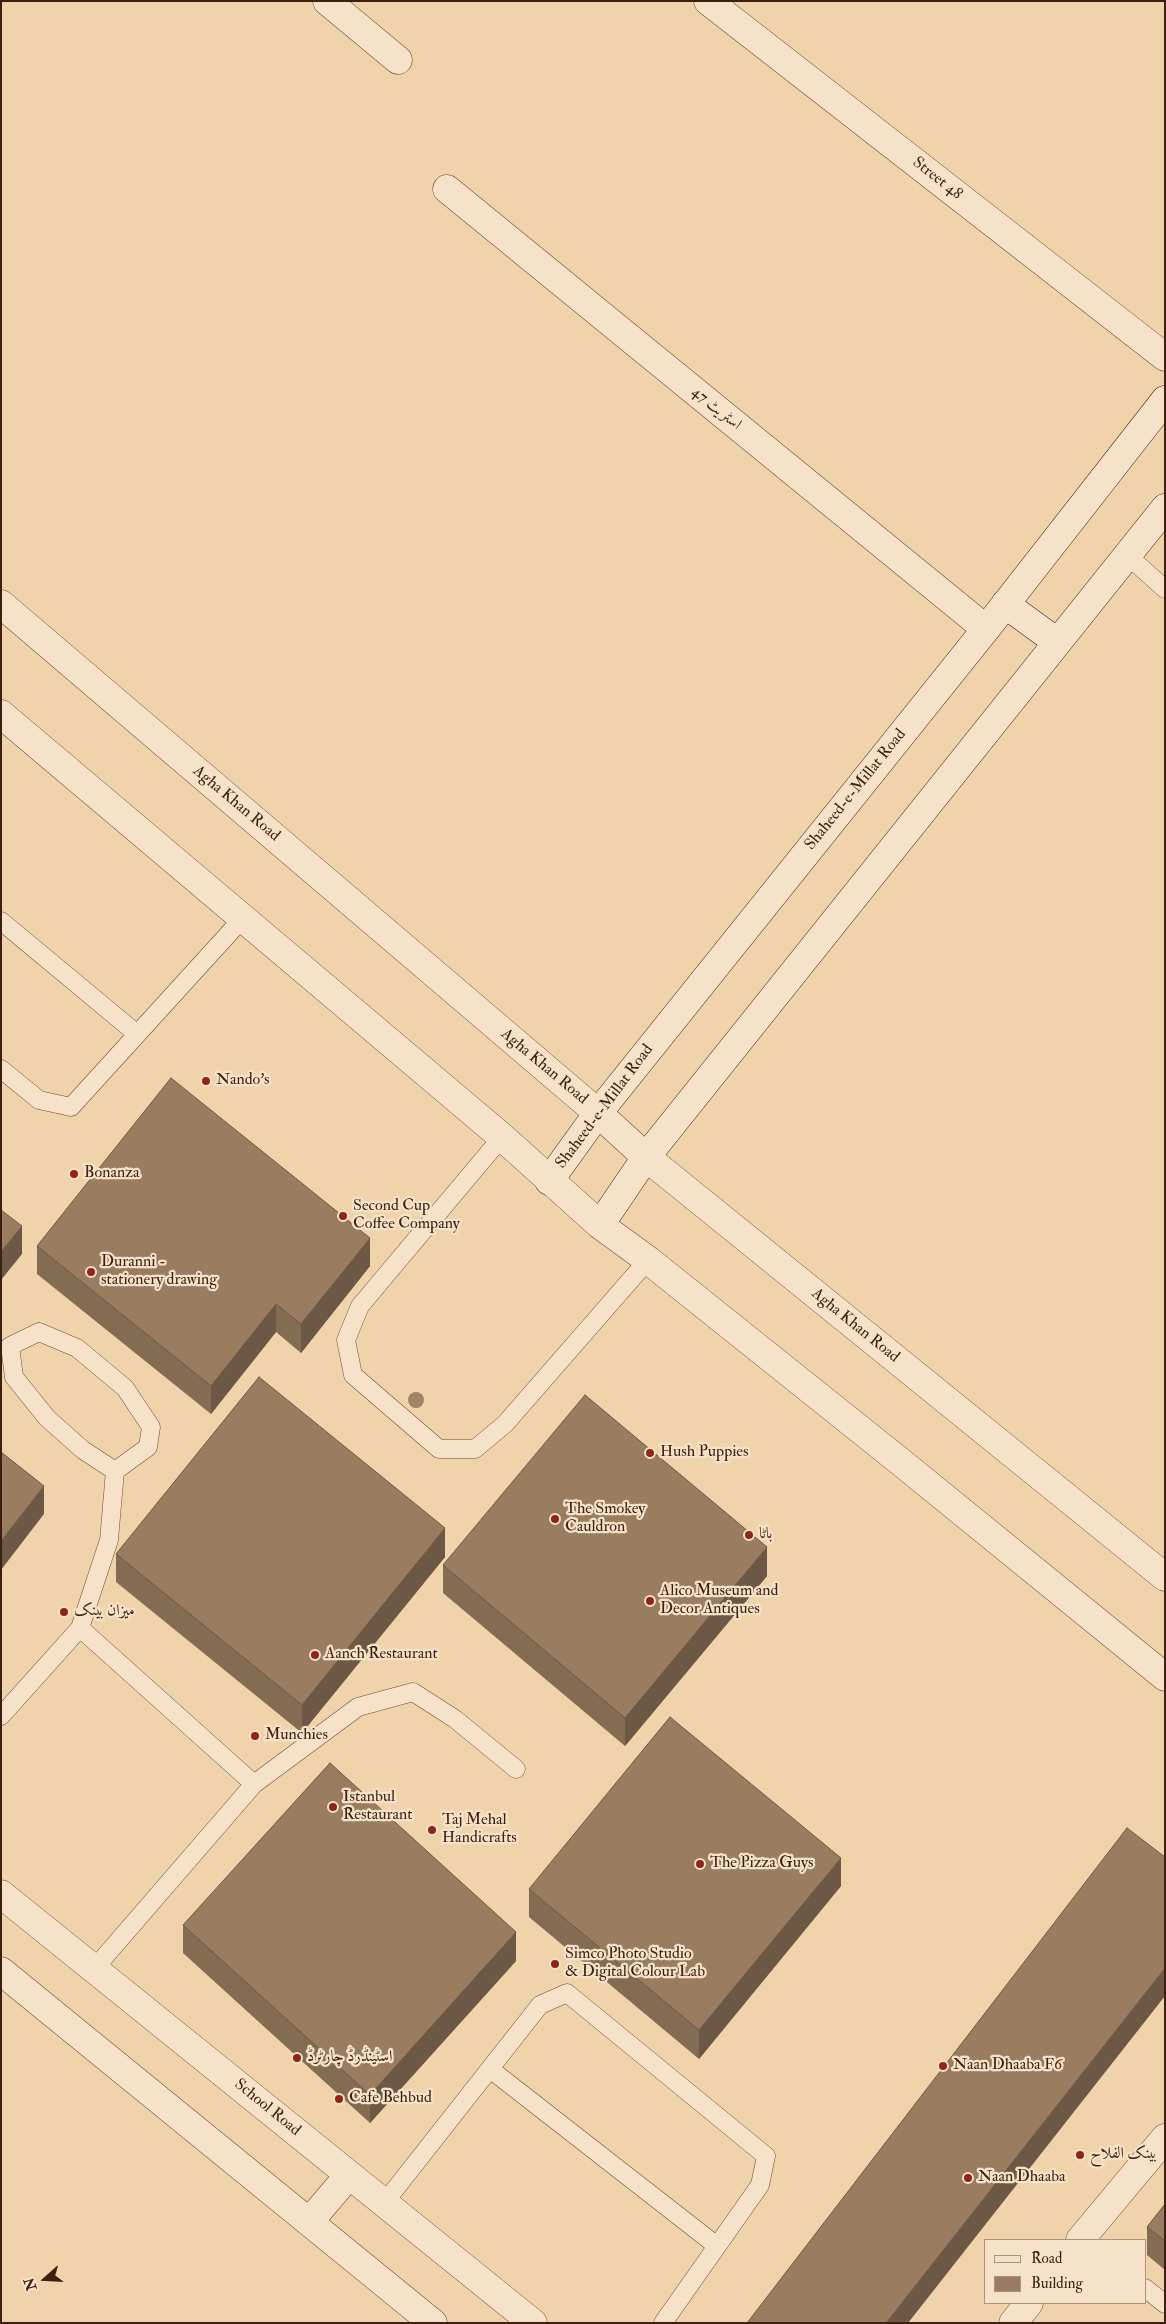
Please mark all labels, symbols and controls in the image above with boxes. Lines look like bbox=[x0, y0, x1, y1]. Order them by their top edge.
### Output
street label: Street 48 bbox=[908, 154, 966, 204]
street label: اسٹریٹ 47 bbox=[687, 383, 745, 435]
street label: Shaheed-e-Millat Road bbox=[801, 726, 911, 854]
street label: Agha Khan Road bbox=[189, 762, 283, 846]
street label: Agha Khan Road bbox=[497, 1025, 591, 1109]
street label: Shaheed-e-Millat Road bbox=[552, 1041, 658, 1173]
place label: Nando's bbox=[216, 1071, 270, 1091]
marker: Nando's bbox=[200, 1075, 212, 1087]
place label: Bonanza bbox=[84, 1164, 140, 1184]
marker: Bonanza bbox=[68, 1168, 80, 1180]
place label: Second Cup Coffee Company bbox=[353, 1197, 460, 1235]
marker: Second Cup Coffee Company bbox=[337, 1210, 349, 1222]
place label: Duranni - stationery drawing bbox=[101, 1253, 217, 1291]
marker: Duranni - stationery drawing bbox=[85, 1266, 97, 1278]
street label: Agha Khan Road bbox=[807, 1285, 903, 1367]
place label: Hush Puppies bbox=[660, 1443, 749, 1463]
marker: Hush Puppies bbox=[644, 1447, 656, 1459]
place label: The Smokey Cauldron bbox=[565, 1500, 645, 1538]
marker: The Smokey Cauldron bbox=[549, 1513, 561, 1525]
place label: باٹا bbox=[759, 1525, 772, 1545]
marker: باٹا bbox=[743, 1529, 755, 1541]
place label: Alico Museum and Decor Antiques bbox=[660, 1582, 778, 1620]
marker: Alico Museum and Decor Antiques bbox=[644, 1595, 656, 1607]
place label: میزان بینک bbox=[74, 1602, 135, 1622]
marker: میزان بینک bbox=[58, 1606, 70, 1618]
place label: Aanch Restaurant bbox=[325, 1645, 438, 1665]
marker: Aanch Restaurant bbox=[309, 1649, 321, 1661]
place label: Munchies bbox=[265, 1726, 328, 1746]
marker: Munchies bbox=[249, 1730, 261, 1742]
place label: Istanbul Restaurant bbox=[343, 1788, 412, 1826]
marker: Istanbul Restaurant bbox=[327, 1801, 339, 1813]
place label: Taj Mehal Handicrafts bbox=[442, 1811, 517, 1849]
marker: Taj Mehal Handicrafts bbox=[426, 1824, 438, 1836]
place label: The Pizza Guys bbox=[710, 1854, 814, 1874]
marker: The Pizza Guys bbox=[694, 1858, 706, 1870]
place label: Simco Photo Studio & Digital Colour Lab bbox=[565, 1945, 705, 1983]
marker: Simco Photo Studio & Digital Colour Lab bbox=[549, 1958, 561, 1970]
place label: اسٹینڈرڈ چارٹرڈ bbox=[307, 2048, 393, 2068]
marker: اسٹینڈرڈ چارٹرڈ bbox=[291, 2052, 303, 2064]
place label: Naan Dhaaba F6 bbox=[953, 2056, 1062, 2076]
marker: Naan Dhaaba F6 bbox=[937, 2060, 949, 2072]
street label: School Road bbox=[230, 2075, 304, 2141]
place label: Cafe Behbud bbox=[349, 2089, 432, 2109]
marker: Cafe Behbud bbox=[333, 2093, 345, 2105]
place label: بینک الفلاح bbox=[1090, 2145, 1157, 2165]
marker: بینک الفلاح bbox=[1074, 2149, 1086, 2161]
place label: Naan Dhaaba bbox=[978, 2168, 1066, 2188]
marker: Naan Dhaaba bbox=[962, 2172, 974, 2184]
legend bbox=[984, 2239, 1146, 2304]
text: Road bbox=[1031, 2249, 1062, 2268]
north arrow bbox=[20, 2254, 70, 2304]
text: Building bbox=[1031, 2274, 1083, 2293]
text: N bbox=[20, 2275, 40, 2293]

